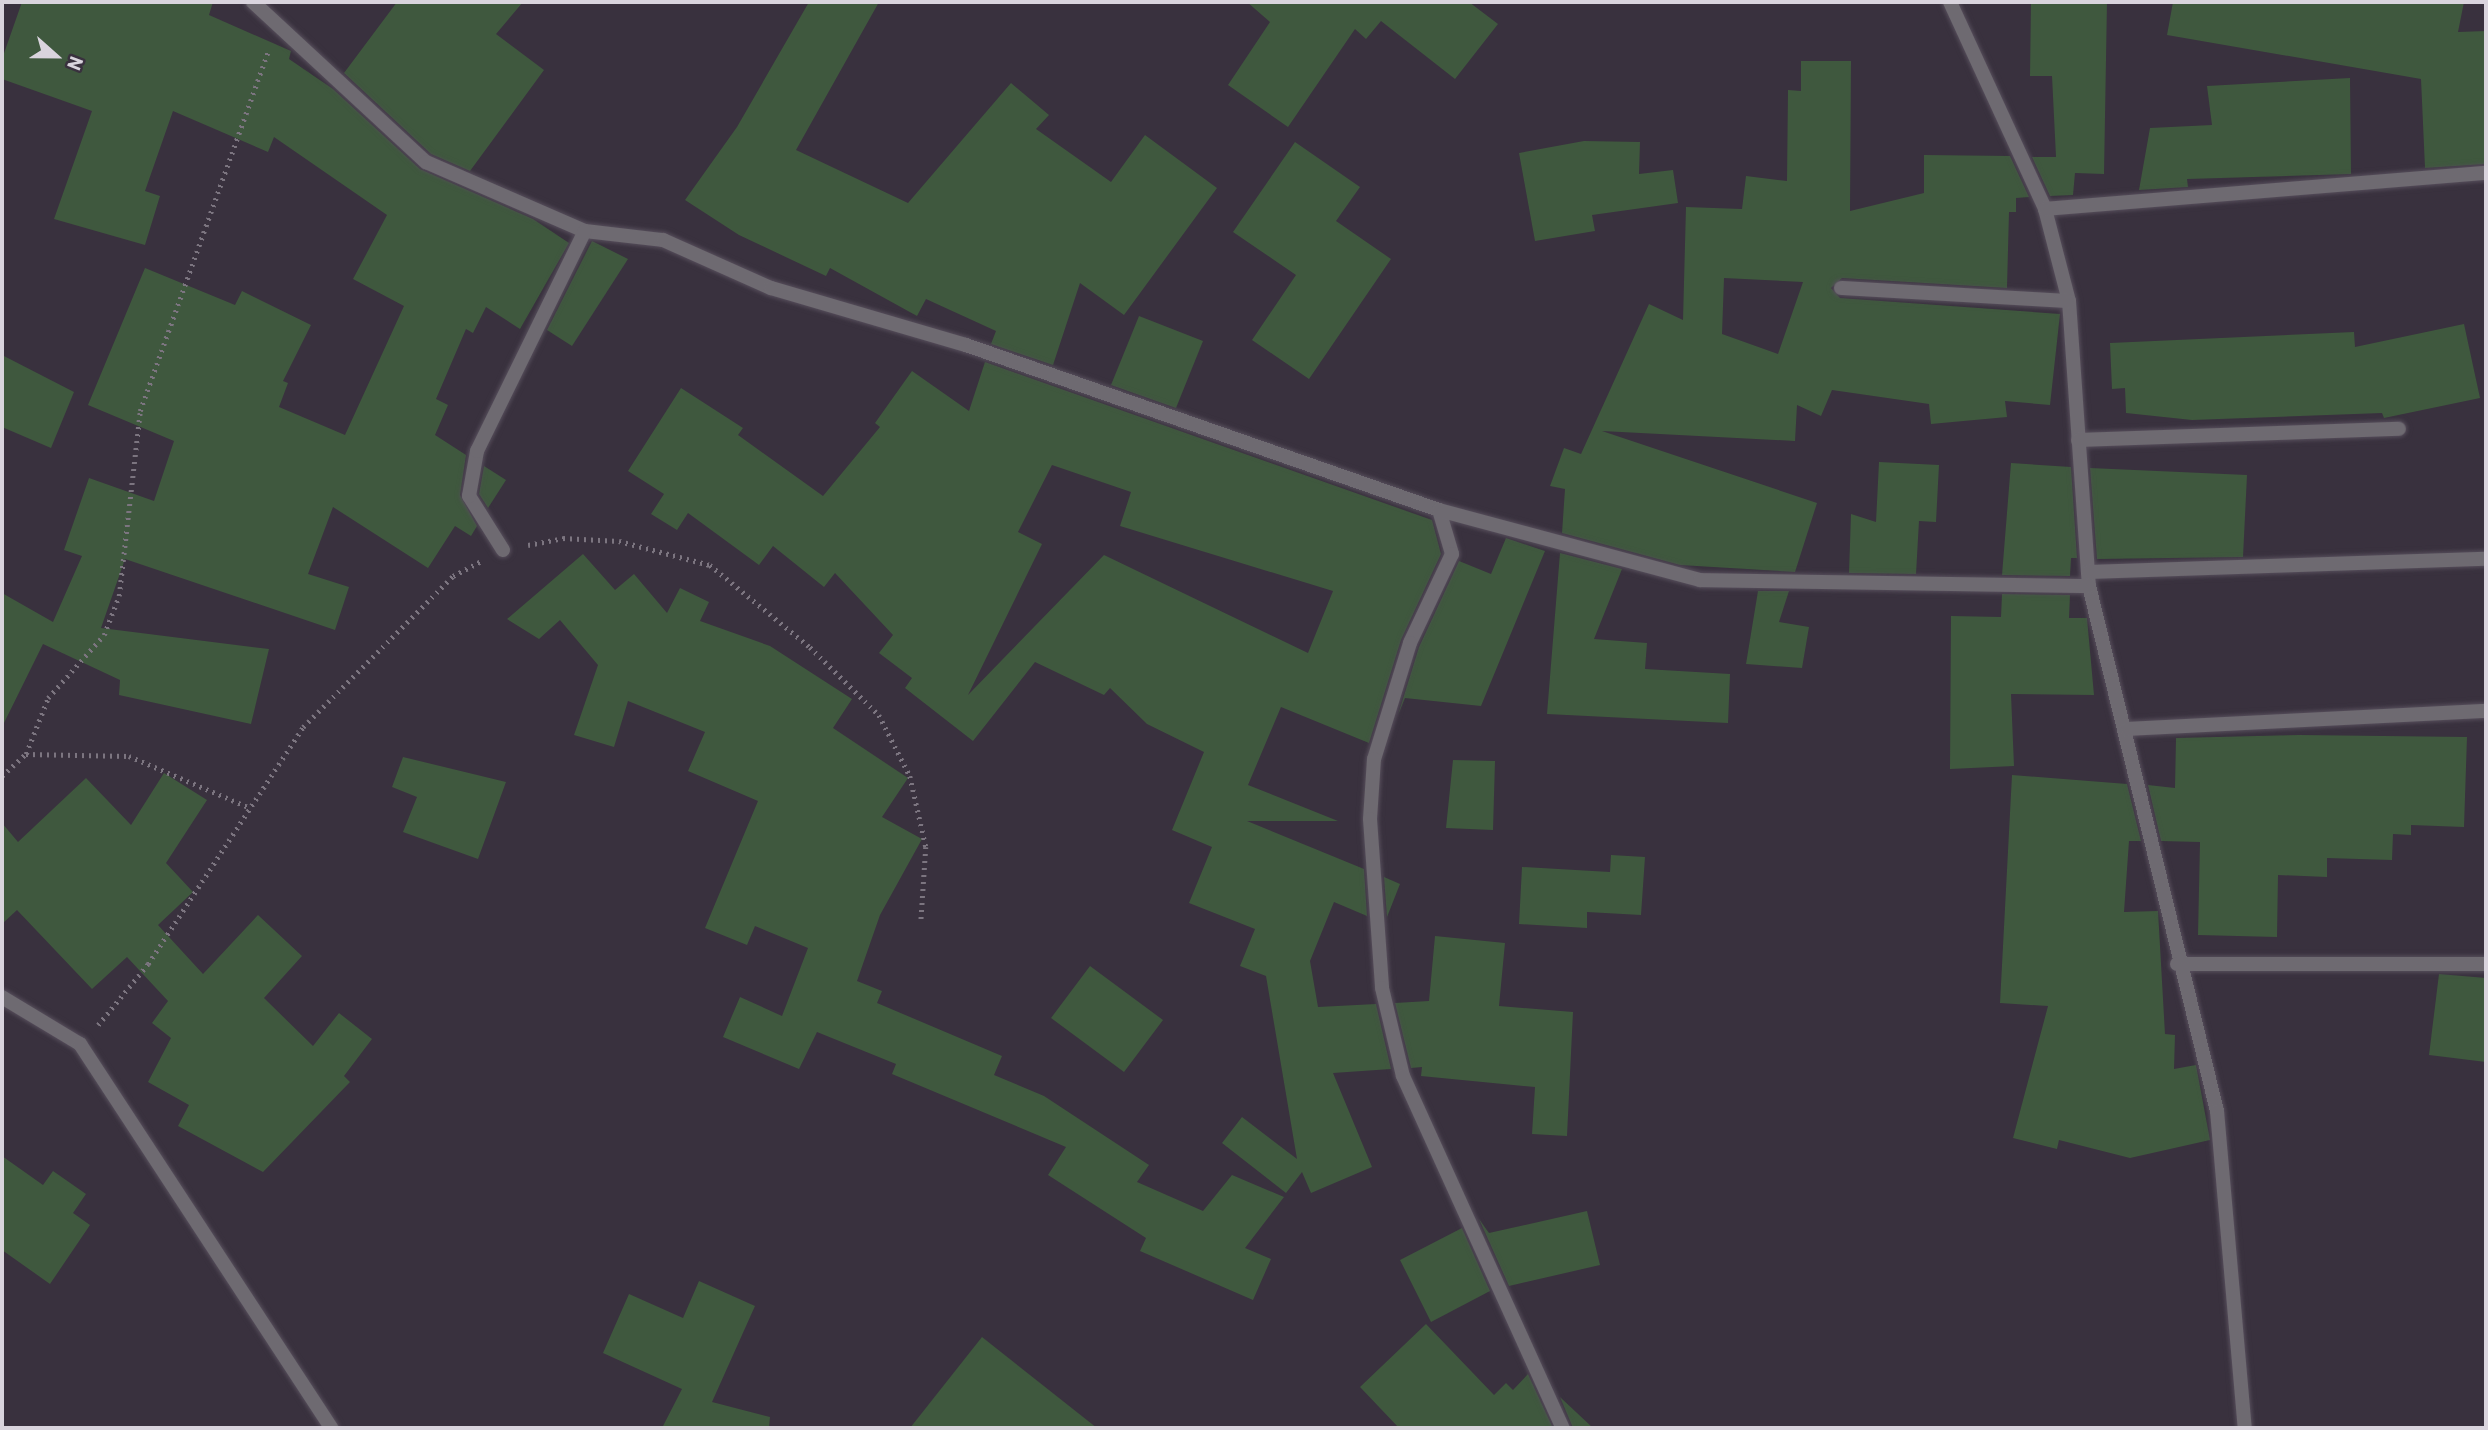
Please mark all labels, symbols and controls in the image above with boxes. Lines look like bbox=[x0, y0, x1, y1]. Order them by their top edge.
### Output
north arrow bbox=[21, 21, 91, 91]
text: N bbox=[63, 54, 89, 74]

